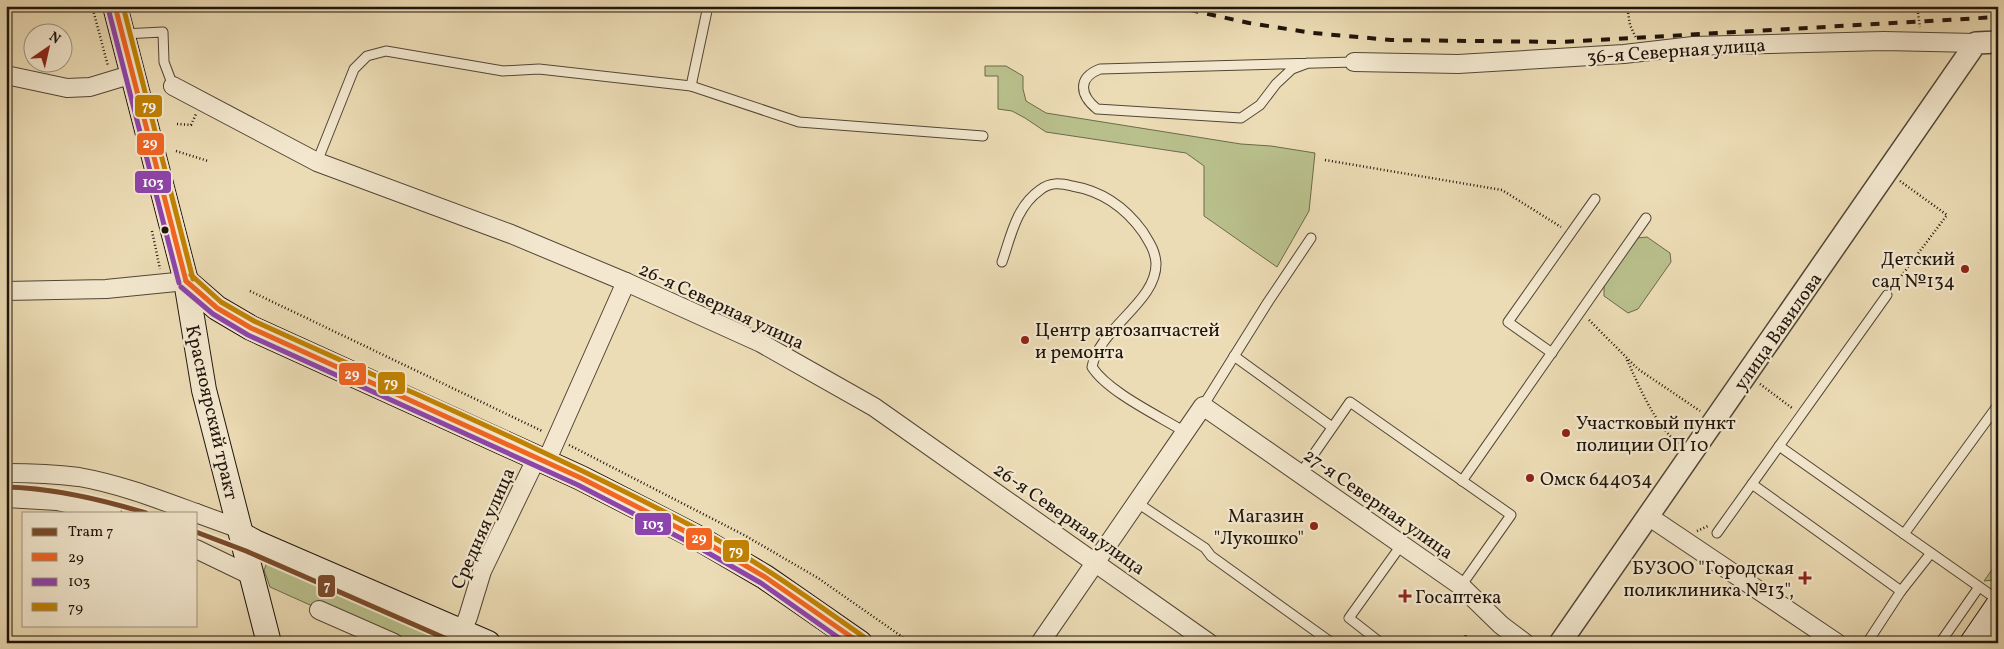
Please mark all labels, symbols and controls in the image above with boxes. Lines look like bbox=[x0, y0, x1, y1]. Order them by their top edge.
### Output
north arrow bbox=[22, 22, 72, 72]
text: N bbox=[45, 28, 64, 49]
street label: 36-я Северная улица bbox=[1586, 33, 1767, 71]
line badge: 79 bbox=[134, 94, 163, 118]
text: 79 bbox=[142, 98, 156, 117]
line badge: 29 bbox=[136, 132, 165, 156]
text: 29 bbox=[143, 135, 158, 154]
line badge: 103 bbox=[134, 170, 172, 194]
text: 103 bbox=[142, 174, 164, 193]
unlabelled marker bbox=[160, 225, 170, 235]
place label: Детский сад №134 bbox=[1872, 247, 1955, 295]
street label: 26-я Северная улица bbox=[634, 257, 808, 357]
marker: Детский сад №134 bbox=[1959, 263, 1971, 275]
street label: улица Вавилова bbox=[1728, 268, 1829, 396]
place label: Центр автозапчастей и ремонта bbox=[1035, 318, 1220, 366]
street label: Красноярский тракт bbox=[178, 322, 244, 503]
marker: Центр автозапчастей и ремонта bbox=[1019, 334, 1031, 346]
line badge: 29 bbox=[338, 362, 367, 386]
text: 29 bbox=[345, 366, 360, 385]
line badge: 79 bbox=[377, 371, 406, 395]
text: 79 bbox=[384, 375, 398, 394]
place label: Участковый пункт полиции ОП 10 bbox=[1576, 411, 1736, 459]
marker: Участковый пункт полиции ОП 10 bbox=[1560, 427, 1572, 439]
street label: 27-я Северная улица bbox=[1298, 443, 1458, 566]
street label: 26-я Северная улица bbox=[988, 457, 1150, 582]
street label: Средняя улица bbox=[445, 464, 522, 594]
place label: Омск 644034 bbox=[1540, 467, 1653, 493]
marker: Омск 644034 bbox=[1524, 472, 1536, 484]
place label: Магазин "Лукошко" bbox=[1214, 504, 1304, 552]
legend bbox=[22, 512, 198, 626]
line badge: 103 bbox=[634, 512, 672, 536]
text: 103 bbox=[642, 516, 664, 535]
marker: Магазин "Лукошко" bbox=[1308, 520, 1320, 532]
text: Tram 7 bbox=[68, 522, 113, 543]
line badge: 29 bbox=[685, 527, 713, 551]
text: 29 bbox=[692, 530, 707, 549]
line badge: 79 bbox=[722, 539, 750, 563]
text: 79 bbox=[729, 543, 743, 562]
text: 29 bbox=[68, 548, 84, 569]
place label: БУЗОО "Городская поликлиника №13", bbox=[1623, 556, 1794, 604]
marker: БУЗОО "Городская поликлиника №13", bbox=[1798, 571, 1812, 585]
text: 103 bbox=[68, 572, 90, 593]
line badge: 7 bbox=[317, 574, 336, 598]
text: 7 bbox=[324, 578, 331, 597]
place label: Госаптека bbox=[1415, 585, 1501, 611]
marker: Госаптека bbox=[1399, 590, 1411, 602]
text: 79 bbox=[68, 598, 83, 619]

